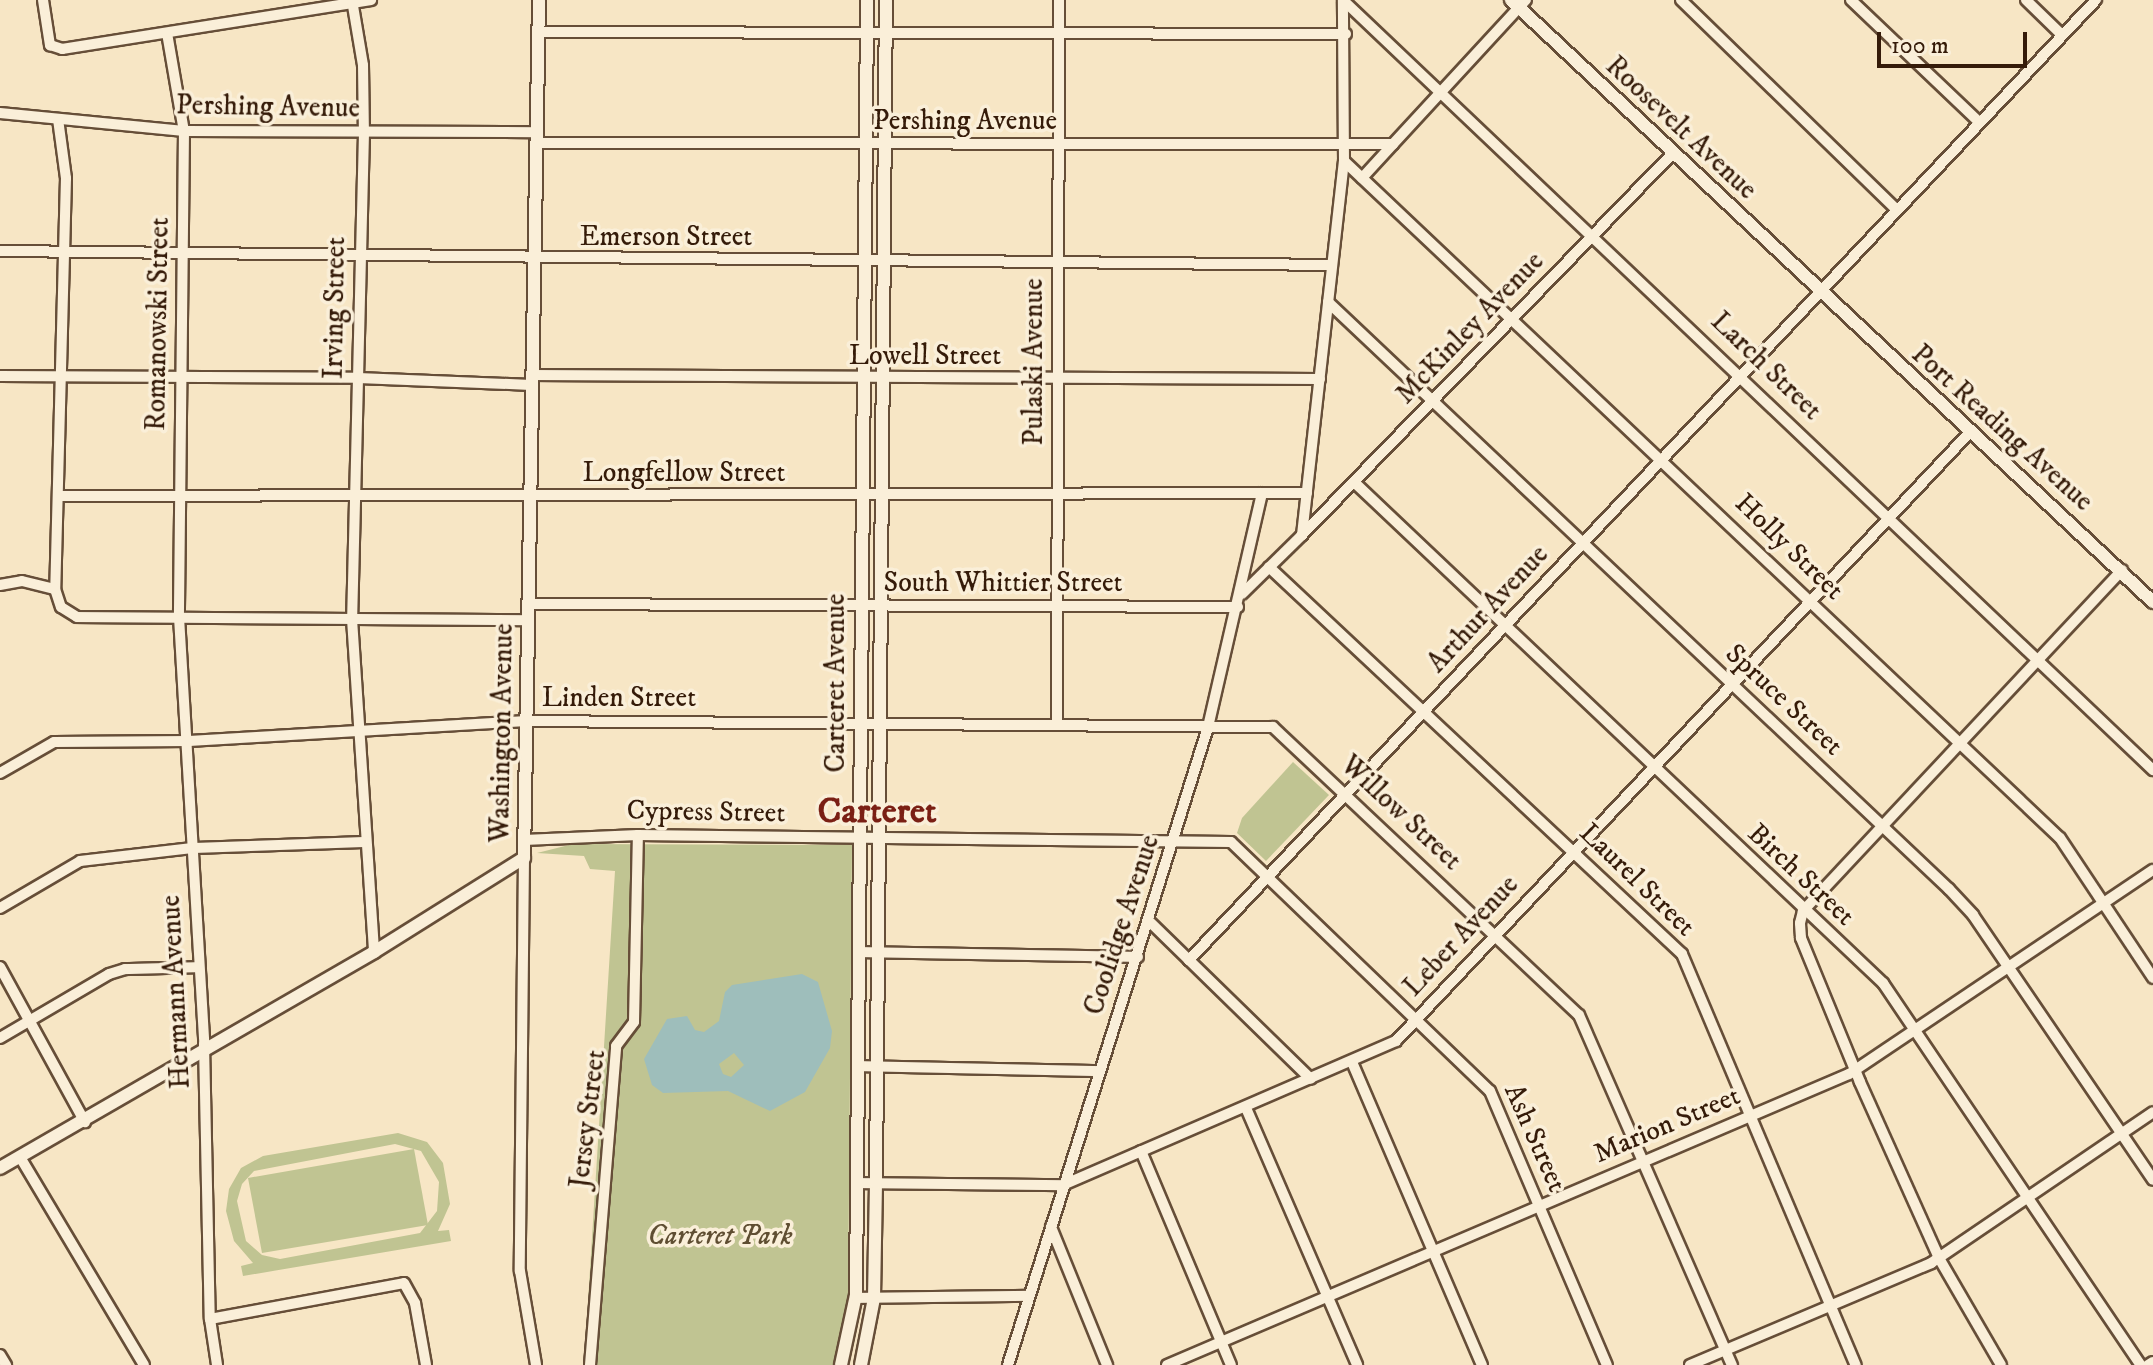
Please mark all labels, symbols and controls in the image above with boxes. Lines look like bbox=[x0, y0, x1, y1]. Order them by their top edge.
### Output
scale bar bbox=[1881, 16, 2031, 66]
text: 100 m bbox=[1891, 31, 1949, 61]
street label: Roosevelt Avenue bbox=[1598, 49, 1764, 207]
street label: Pershing Avenue bbox=[176, 89, 360, 125]
street label: Pershing Avenue bbox=[873, 104, 1057, 138]
street label: Romanowski Street bbox=[139, 217, 177, 431]
street label: Emerson Street bbox=[580, 220, 752, 254]
street label: Irving Street bbox=[317, 237, 353, 379]
street label: McKinley Avenue bbox=[1389, 245, 1551, 411]
street label: Pulaski Avenue bbox=[1017, 278, 1051, 446]
street label: Larch Street bbox=[1703, 305, 1829, 427]
street label: Port Reading Avenue bbox=[1904, 338, 2100, 518]
street label: Lowell Street bbox=[849, 339, 1001, 373]
street label: Longfellow Street bbox=[583, 456, 785, 490]
street label: Holly Street bbox=[1727, 487, 1851, 607]
street label: Arthur Avenue bbox=[1420, 538, 1556, 680]
street label: South Whittier Street bbox=[883, 566, 1123, 600]
street label: Carteret Avenue bbox=[819, 593, 853, 773]
street label: Washington Avenue bbox=[483, 623, 521, 843]
street label: Spruce Street bbox=[1718, 637, 1850, 763]
street label: Linden Street bbox=[542, 681, 696, 715]
street label: Willow Street bbox=[1333, 748, 1469, 878]
district label: Carteret bbox=[818, 790, 936, 834]
street label: Cypress Street bbox=[626, 794, 786, 830]
street label: Laurel Street bbox=[1572, 816, 1702, 944]
street label: Birch Street bbox=[1741, 817, 1861, 933]
street label: Coolidge Avenue bbox=[1077, 831, 1167, 1019]
street label: Leber Avenue bbox=[1396, 868, 1526, 1004]
street label: Hermann Avenue bbox=[154, 894, 198, 1090]
street label: Jersey Street bbox=[563, 1048, 613, 1190]
street label: Ash Street bbox=[1496, 1079, 1574, 1197]
street label: Marion Street bbox=[1589, 1079, 1745, 1171]
park label: Carteret Park bbox=[647, 1219, 793, 1253]

